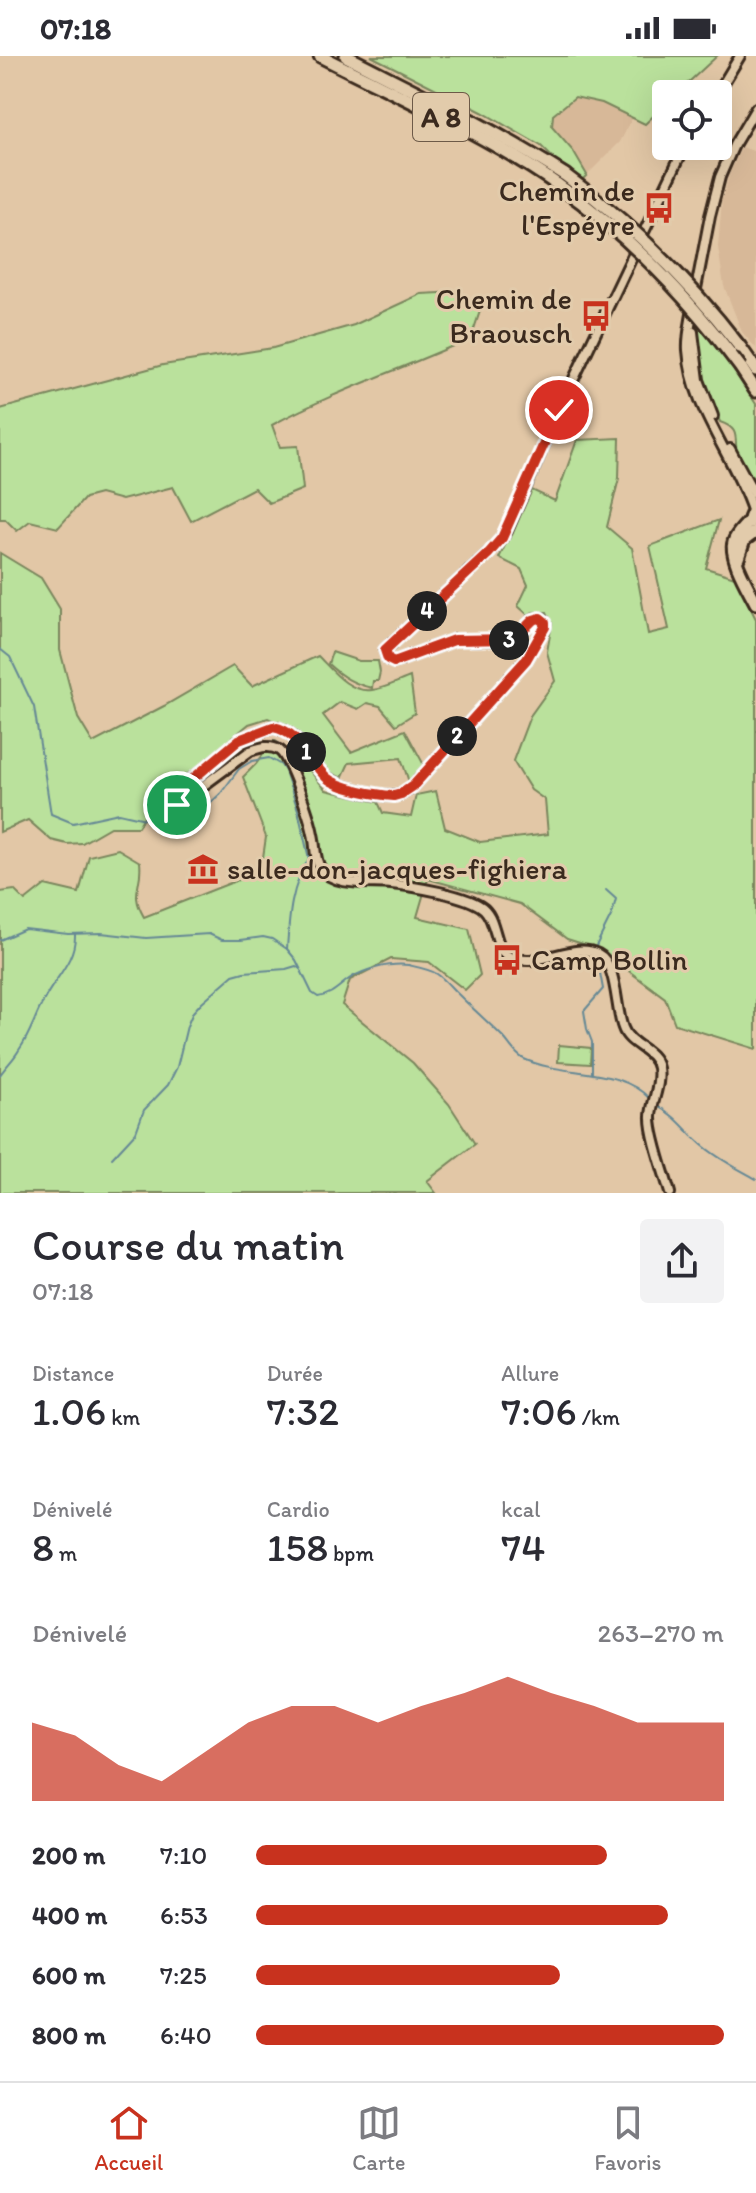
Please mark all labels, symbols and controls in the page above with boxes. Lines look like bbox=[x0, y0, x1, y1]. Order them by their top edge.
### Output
text: 07:18 bbox=[40, 10, 111, 47]
map controls bbox=[652, 80, 732, 160]
button: locate bbox=[652, 80, 732, 160]
road number: A 8 bbox=[413, 93, 469, 141]
place label: Chemin de l'Espéyre bbox=[499, 172, 635, 243]
bus stop icon: Chemin de l'Espéyre bbox=[642, 191, 676, 225]
place label: Chemin de Braousch bbox=[436, 280, 572, 351]
bus stop icon: Chemin de Braousch bbox=[579, 299, 613, 333]
pin bbox=[525, 376, 593, 444]
icon: check bbox=[537, 388, 581, 432]
pin: 4 bbox=[407, 591, 447, 631]
text: 4 bbox=[420, 597, 434, 624]
pin: 3 bbox=[489, 620, 529, 660]
text: 3 bbox=[503, 626, 515, 653]
pin: 2 bbox=[437, 716, 477, 756]
text: 2 bbox=[451, 722, 463, 749]
pin: 1 bbox=[286, 732, 326, 772]
text: 1 bbox=[301, 738, 311, 765]
pin bbox=[143, 771, 211, 839]
icon: arrive bbox=[155, 783, 199, 827]
place label: salle-don-jacques-fighiera bbox=[227, 850, 567, 887]
museum icon: salle-don-jacques-fighiera bbox=[186, 852, 220, 886]
place label: Camp Bollin bbox=[531, 941, 687, 978]
bus stop icon: Camp Bollin bbox=[490, 943, 524, 977]
text: Course du matin bbox=[32, 1218, 344, 1271]
button: share bbox=[640, 1219, 724, 1303]
text: 07:18 bbox=[32, 1275, 94, 1307]
text: Distance bbox=[32, 1360, 114, 1387]
text: Durée bbox=[267, 1360, 323, 1387]
text: Allure bbox=[501, 1360, 559, 1387]
text: 1.06 bbox=[32, 1387, 106, 1435]
text: 7:32 bbox=[267, 1387, 339, 1435]
text: 7:06 bbox=[501, 1387, 577, 1435]
text: km bbox=[106, 1404, 140, 1431]
text: /km bbox=[577, 1404, 620, 1431]
text: Dénivelé bbox=[32, 1496, 112, 1523]
text: Cardio bbox=[267, 1496, 330, 1523]
text: kcal bbox=[501, 1496, 540, 1523]
text: 8 bbox=[32, 1523, 54, 1571]
text: 158 bbox=[267, 1523, 328, 1571]
text: 74 bbox=[501, 1523, 545, 1571]
text: m bbox=[54, 1540, 77, 1567]
text: bpm bbox=[328, 1540, 374, 1567]
text: Dénivelé bbox=[32, 1617, 127, 1649]
text: 263–270 m bbox=[598, 1617, 724, 1649]
text: 200 m bbox=[32, 1839, 105, 1871]
text: 7:10 bbox=[160, 1839, 207, 1871]
text: 400 m bbox=[32, 1899, 107, 1931]
text: 6:53 bbox=[160, 1899, 208, 1931]
text: 600 m bbox=[32, 1959, 106, 1991]
text: 7:25 bbox=[160, 1959, 207, 1991]
text: 800 m bbox=[32, 2019, 106, 2051]
text: 6:40 bbox=[160, 2019, 212, 2051]
tab: Accueil bbox=[95, 2101, 163, 2176]
tab: Carte bbox=[352, 2101, 405, 2176]
tab: Favoris bbox=[594, 2101, 661, 2176]

